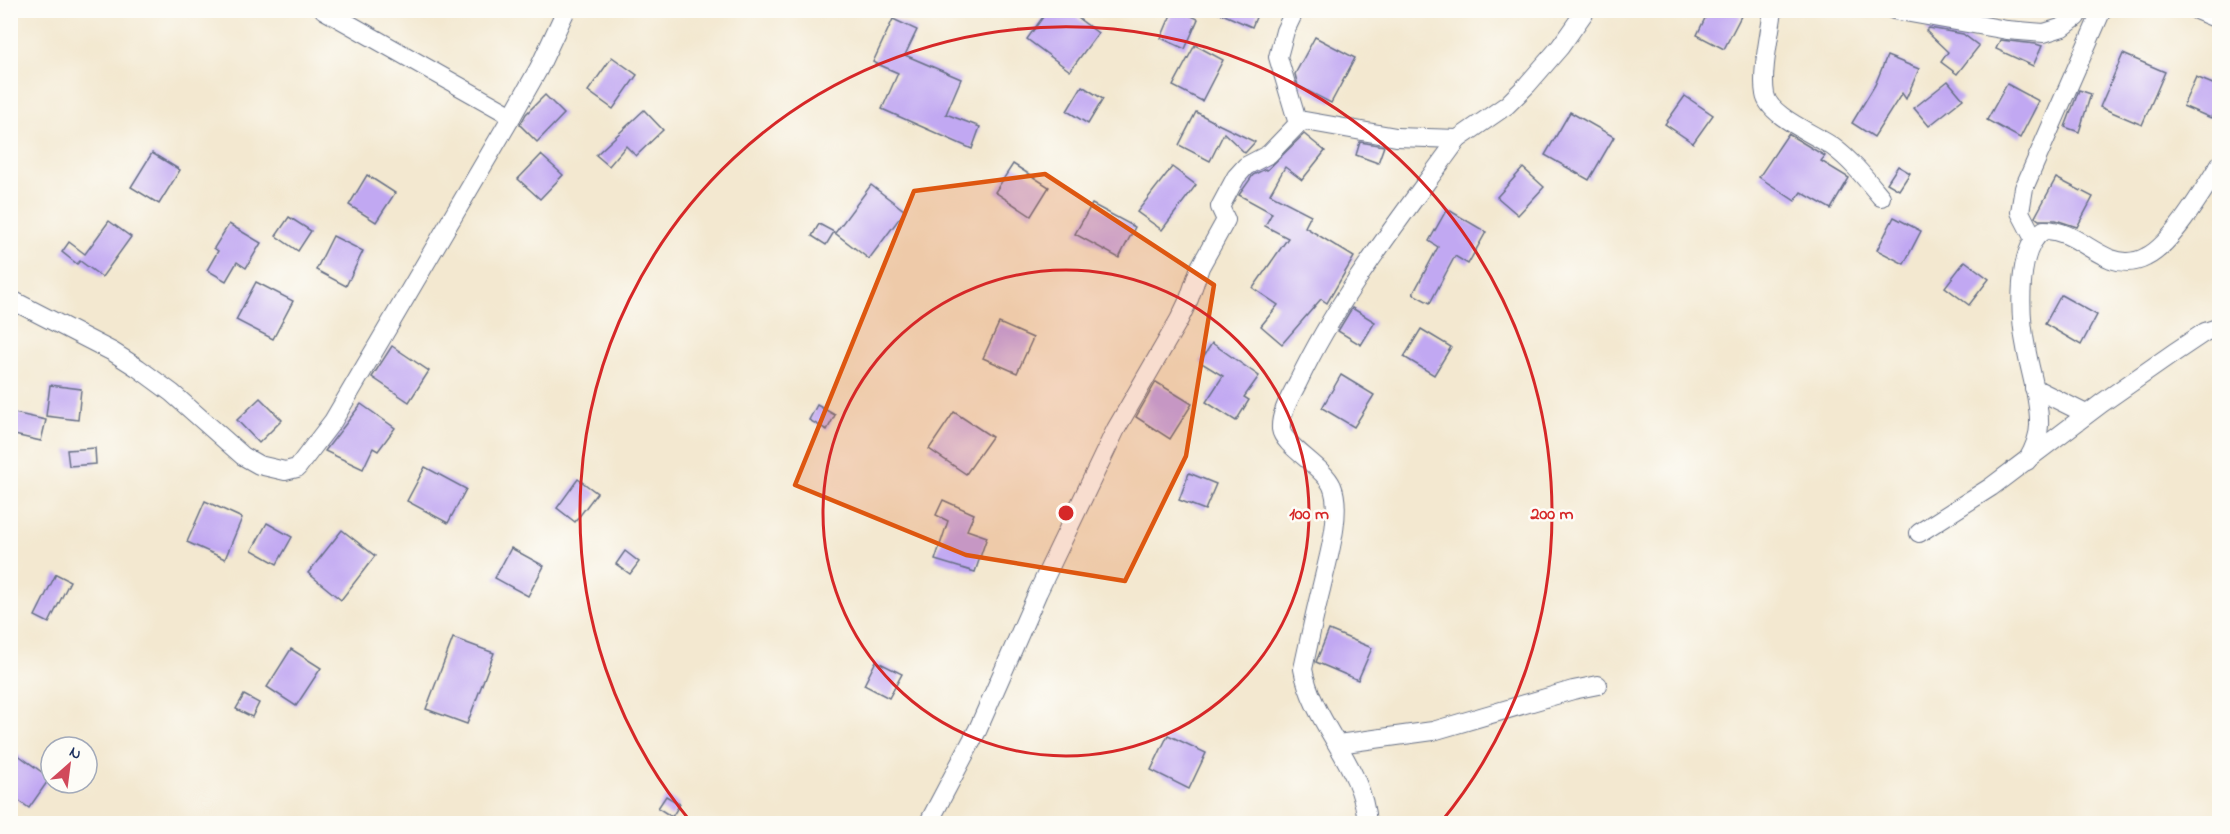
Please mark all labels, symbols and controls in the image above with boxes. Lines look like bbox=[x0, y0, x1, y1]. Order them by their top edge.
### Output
text: 100 m bbox=[1289, 502, 1329, 528]
text: 200 m bbox=[1530, 502, 1574, 528]
centre of rings bbox=[1056, 503, 1076, 523]
north arrow bbox=[39, 735, 99, 795]
text: N bbox=[65, 740, 86, 767]

